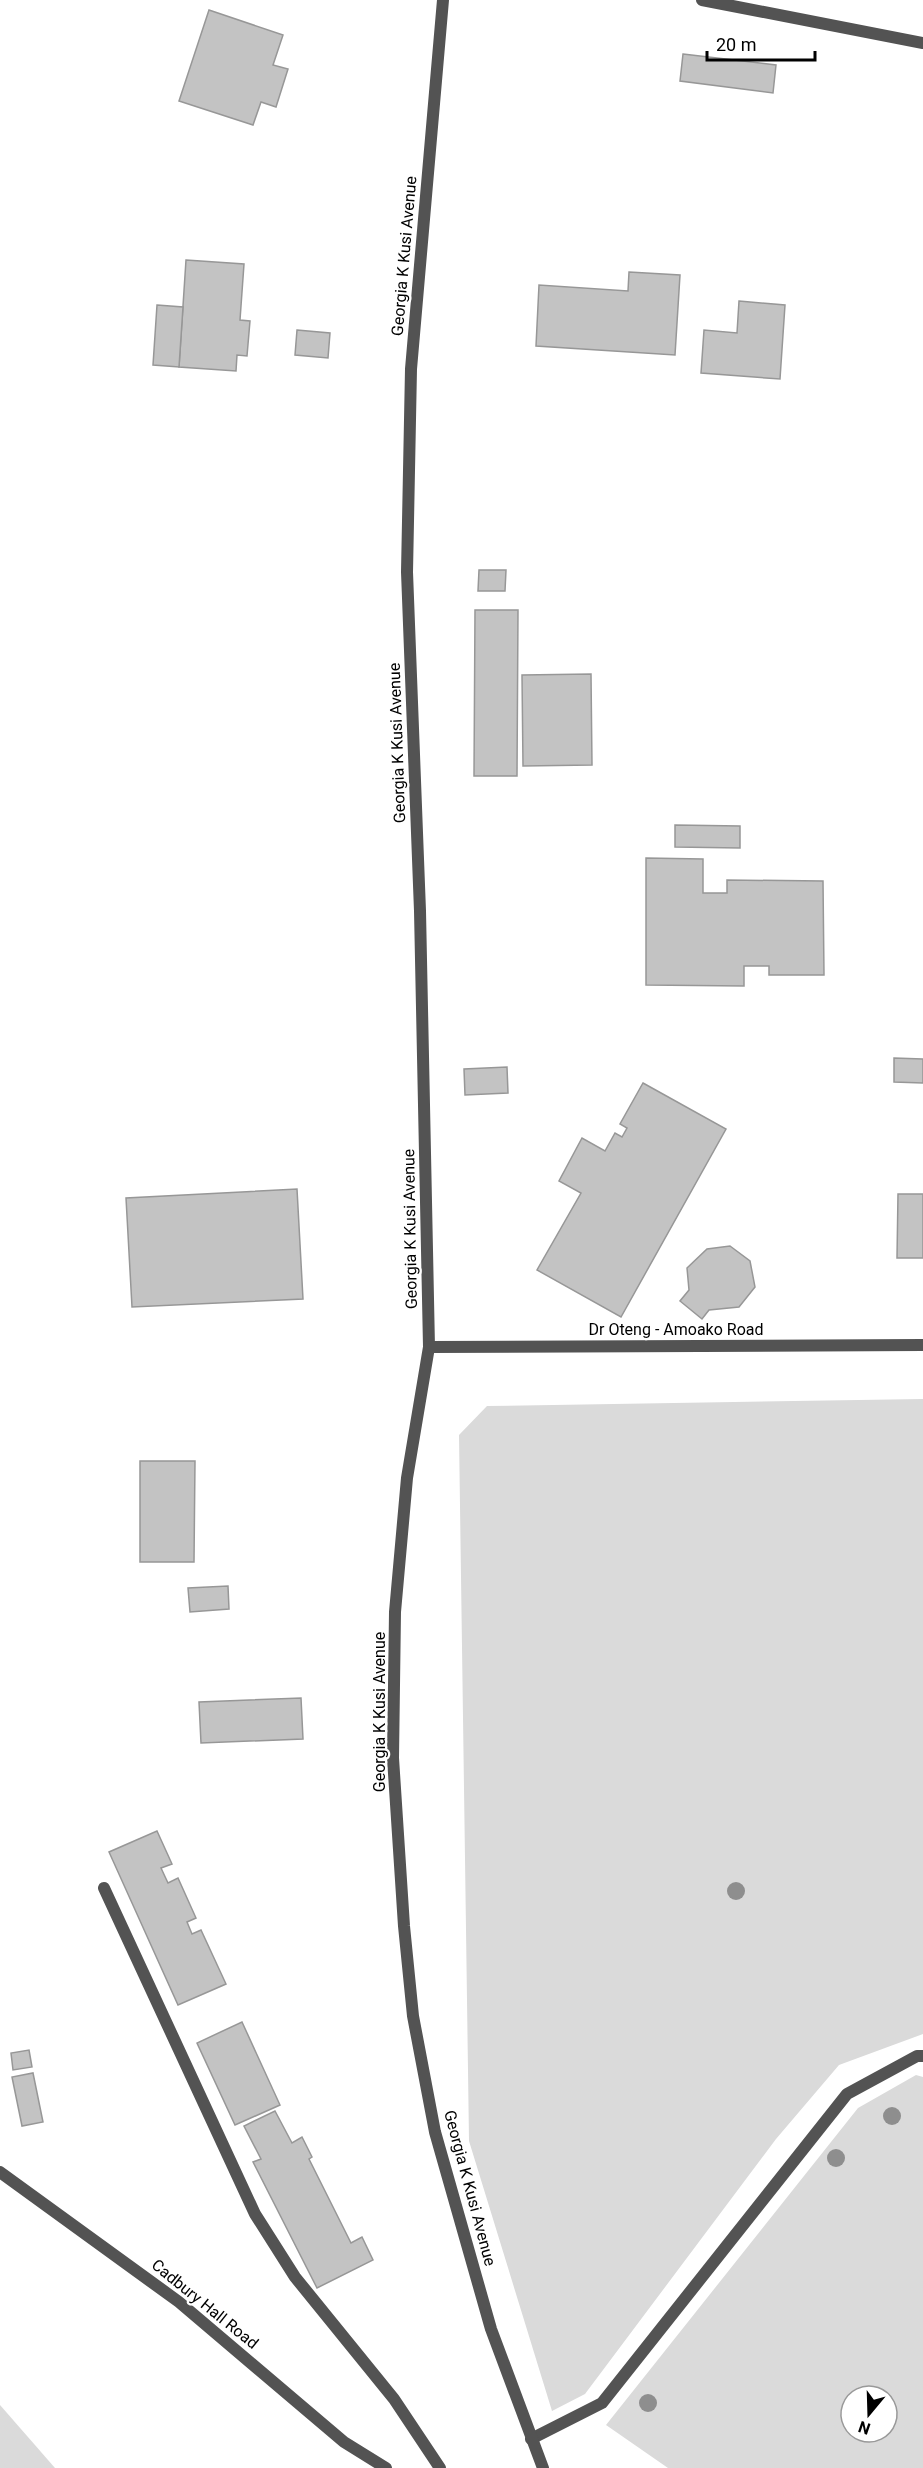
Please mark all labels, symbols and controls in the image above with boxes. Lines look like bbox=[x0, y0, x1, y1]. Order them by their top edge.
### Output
scale bar bbox=[707, 24, 815, 62]
text: 20 m bbox=[716, 34, 756, 55]
street label: Georgia K Kusi Avenue bbox=[388, 175, 420, 337]
street label: Georgia K Kusi Avenue bbox=[385, 662, 409, 824]
street label: Georgia K Kusi Avenue bbox=[399, 1149, 421, 1309]
street label: Dr Oteng - Amoako Road bbox=[588, 1320, 764, 1339]
street label: Georgia K Kusi Avenue bbox=[370, 1632, 389, 1792]
street label: Georgia K Kusi Avenue bbox=[440, 2108, 500, 2268]
street label: Cadbury Hall Road bbox=[148, 2255, 262, 2353]
north arrow bbox=[839, 2384, 899, 2444]
text: N bbox=[856, 2417, 873, 2439]

